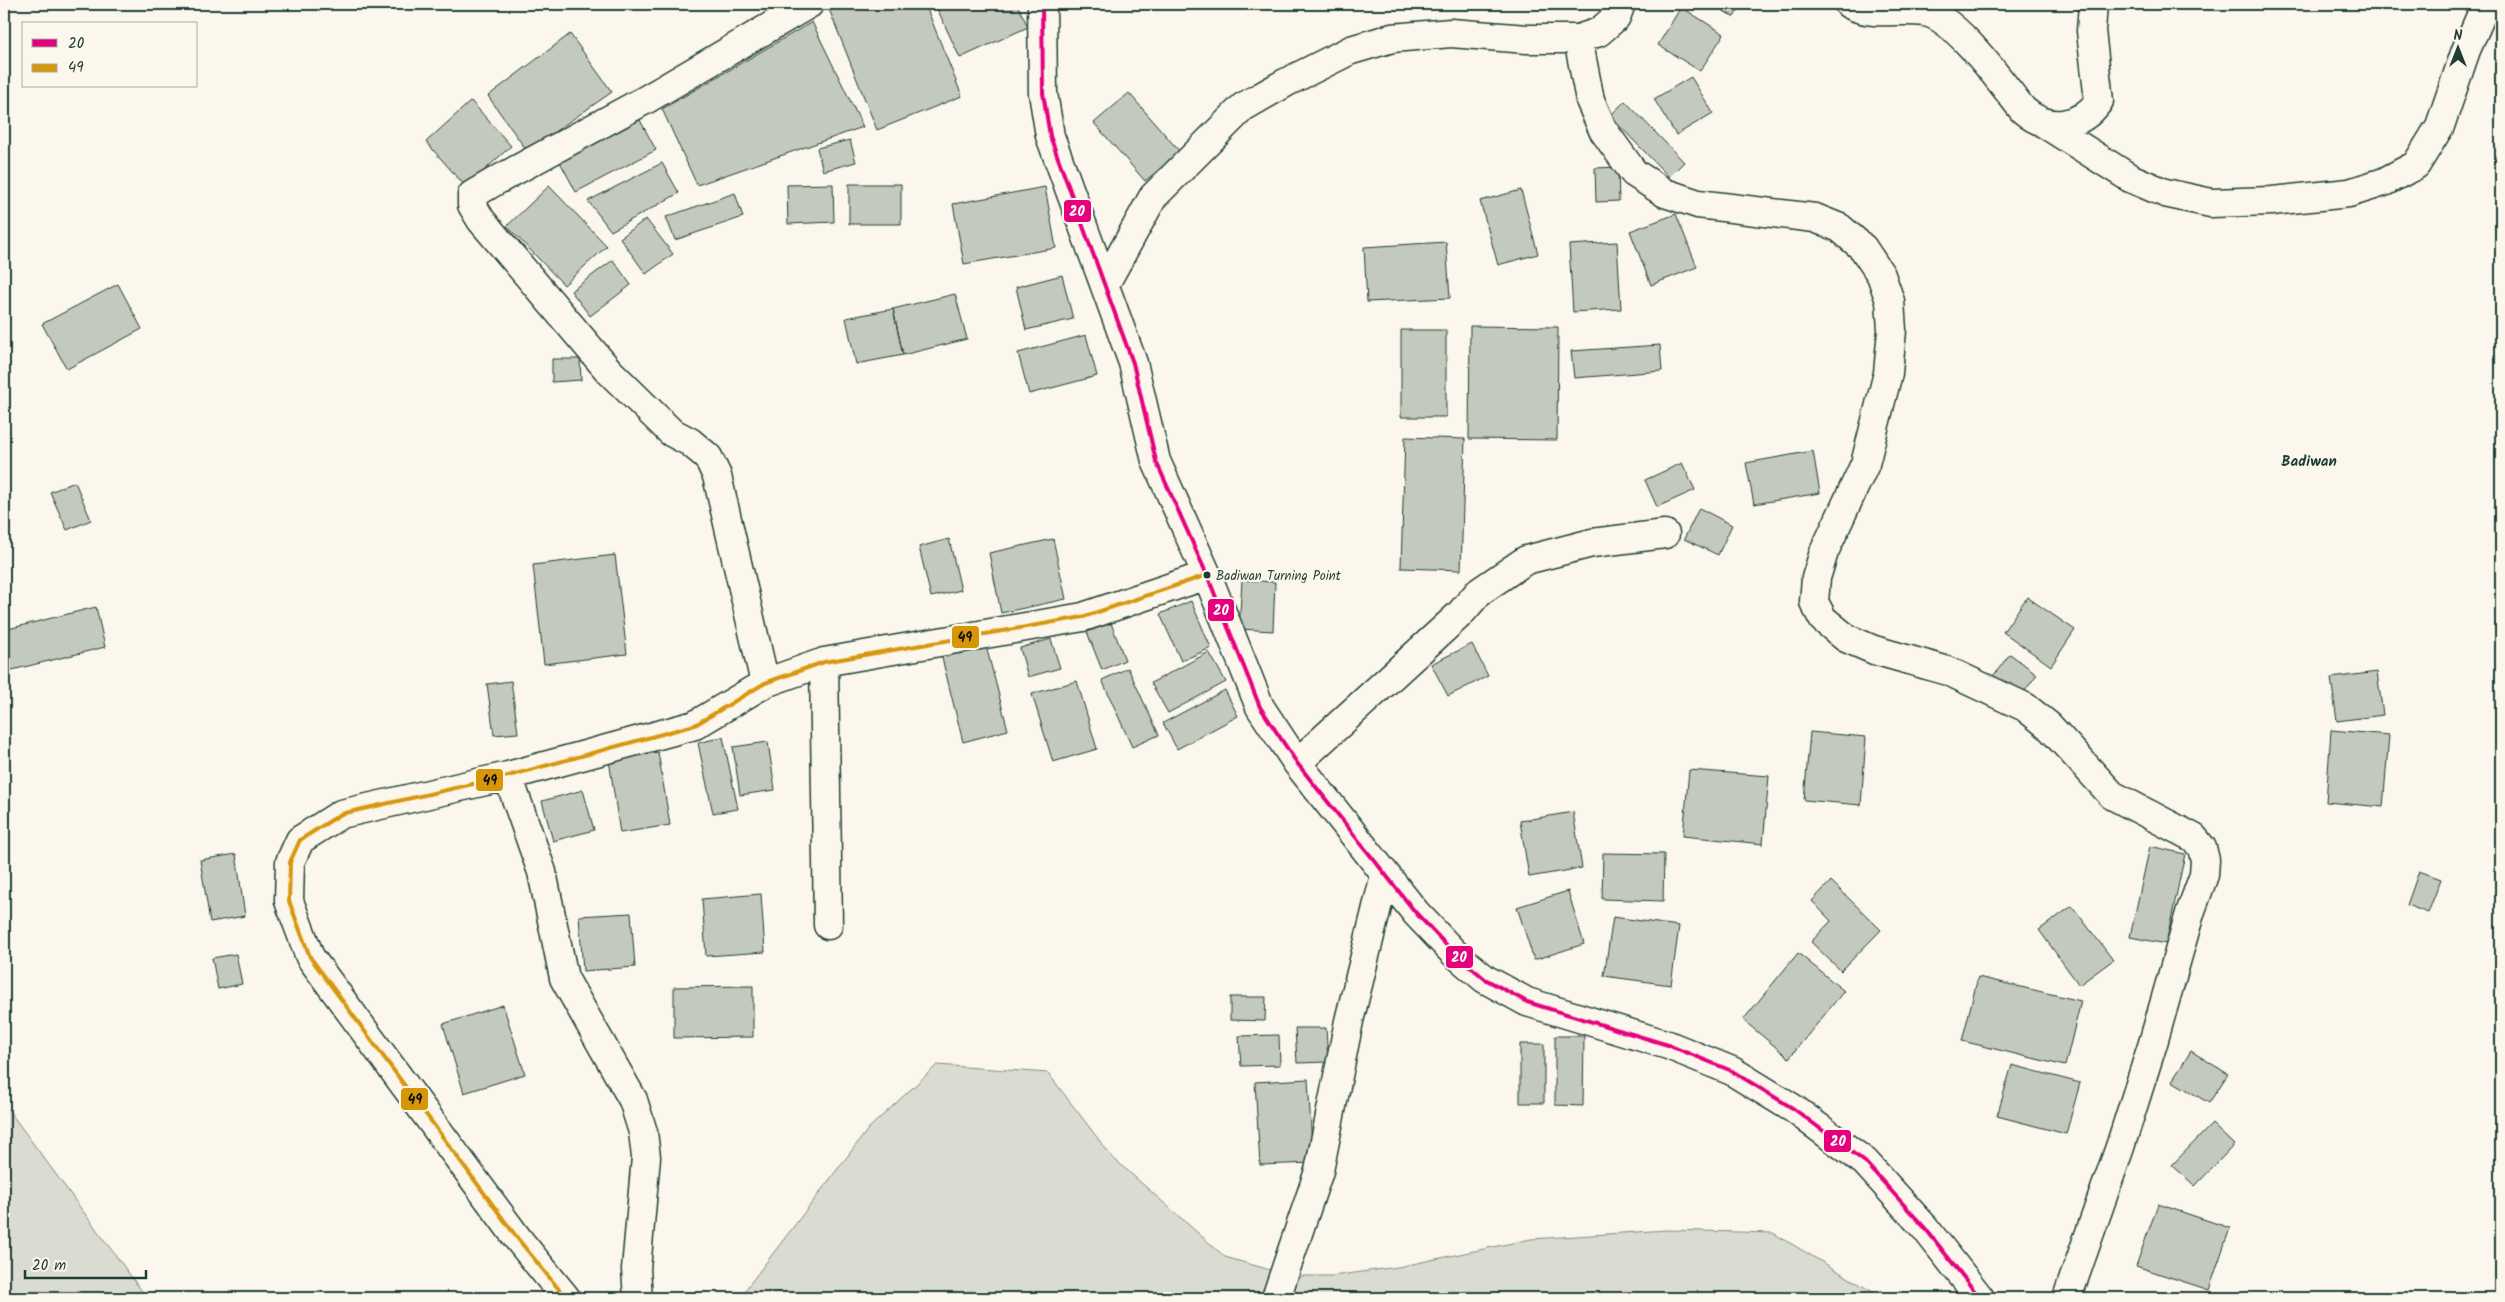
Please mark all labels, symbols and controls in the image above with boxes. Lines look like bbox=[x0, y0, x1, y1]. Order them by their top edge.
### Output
legend bbox=[22, 22, 198, 88]
north arrow bbox=[2432, 22, 2482, 72]
text: N bbox=[2454, 25, 2463, 47]
text: 20 bbox=[68, 32, 85, 56]
text: 49 bbox=[68, 56, 84, 80]
line badge: 20 bbox=[1063, 199, 1092, 223]
text: 20 bbox=[1069, 201, 1085, 223]
district label: Badiwan bbox=[2281, 450, 2337, 474]
place label: Badiwan Turning Point bbox=[1216, 566, 1342, 587]
marker: Badiwan Turning Point bbox=[1202, 570, 1212, 580]
line badge: 20 bbox=[1207, 598, 1235, 622]
text: 20 bbox=[1213, 600, 1229, 622]
line badge: 49 bbox=[951, 625, 980, 649]
text: 49 bbox=[958, 627, 972, 649]
line badge: 49 bbox=[475, 768, 504, 792]
text: 49 bbox=[483, 770, 497, 792]
line badge: 20 bbox=[1445, 945, 1474, 969]
text: 20 bbox=[1451, 947, 1467, 969]
line badge: 49 bbox=[400, 1087, 429, 1111]
text: 49 bbox=[408, 1089, 422, 1111]
line badge: 20 bbox=[1823, 1129, 1852, 1153]
text: 20 bbox=[1830, 1131, 1846, 1153]
scale bar bbox=[25, 1247, 146, 1279]
text: 20 m bbox=[32, 1254, 66, 1278]

